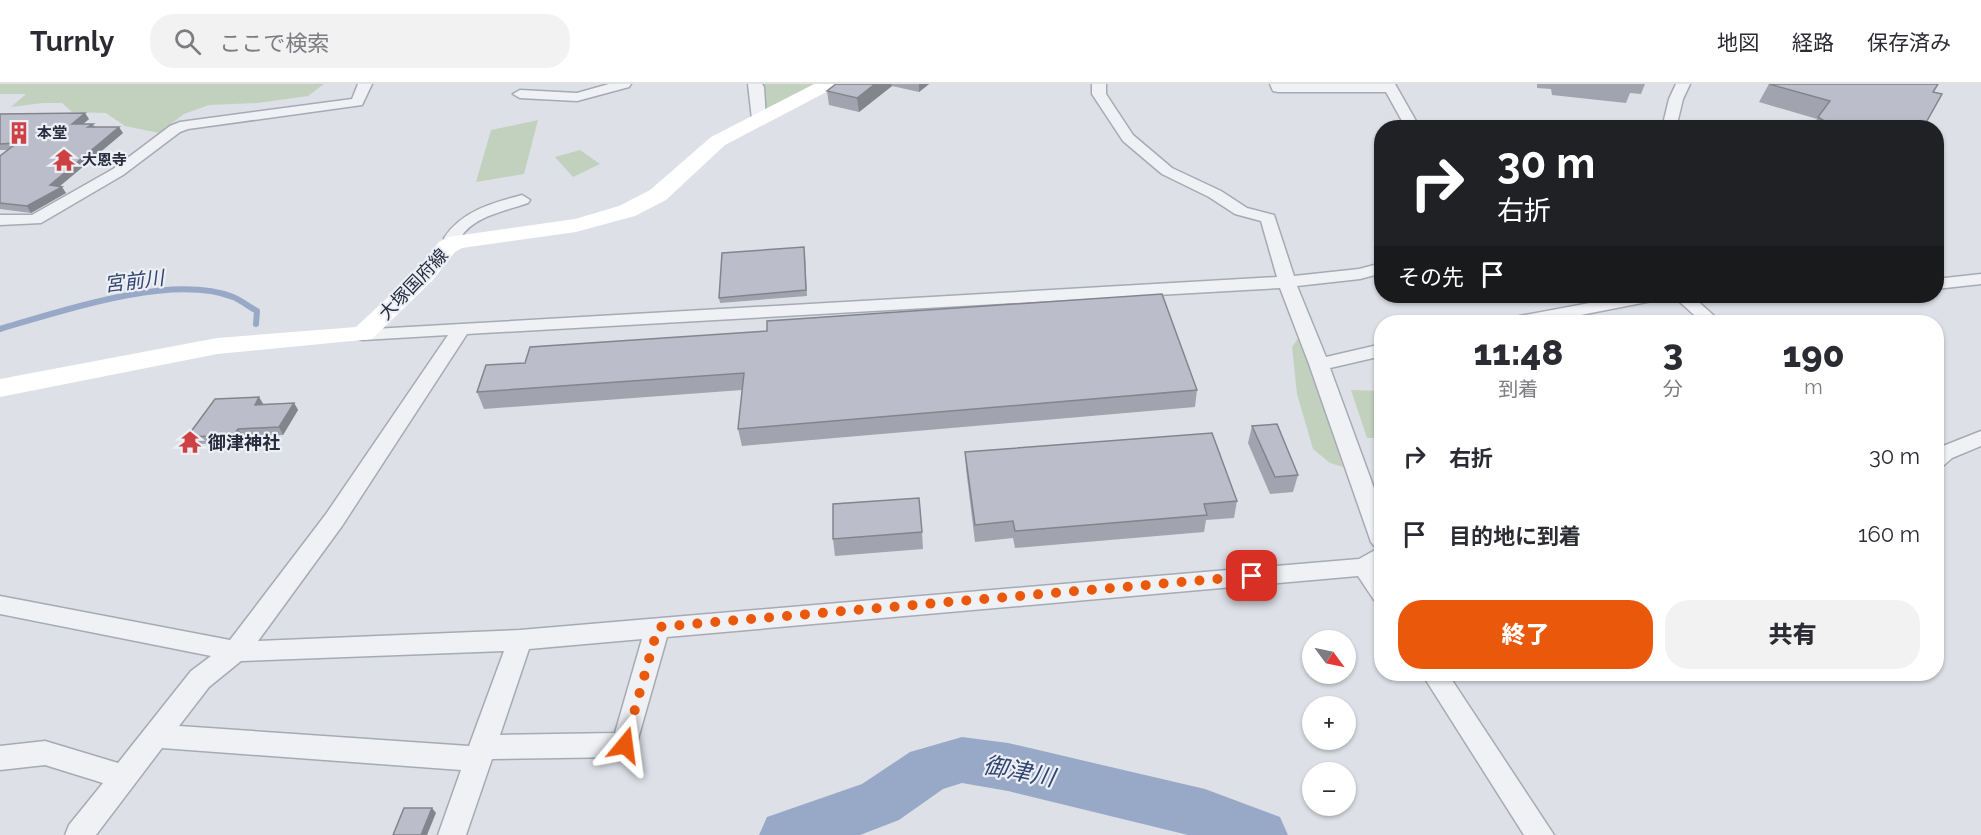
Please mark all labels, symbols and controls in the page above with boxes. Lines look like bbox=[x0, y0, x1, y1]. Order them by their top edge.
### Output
search box bbox=[150, 14, 570, 68]
text: Turnly bbox=[30, 25, 114, 58]
icon: search bbox=[171, 25, 204, 58]
text: ここで検索 bbox=[219, 30, 329, 56]
text: 地図 bbox=[1717, 30, 1759, 55]
text: 経路 bbox=[1792, 30, 1834, 55]
text: 保存済み bbox=[1867, 30, 1951, 55]
building icon: 本堂 bbox=[6, 120, 32, 146]
place label: 本堂 bbox=[37, 124, 67, 142]
text: 30 m bbox=[1497, 139, 1595, 188]
icon: right bbox=[1398, 144, 1476, 222]
temple icon: 大恩寺 bbox=[51, 147, 77, 173]
place label: 大恩寺 bbox=[82, 151, 127, 169]
text: 右折 bbox=[1497, 195, 1551, 226]
street label: 大塚国府線 bbox=[374, 244, 452, 324]
icon: arrive bbox=[1476, 258, 1509, 291]
text: その先 bbox=[1398, 264, 1464, 290]
water label: 宮前川 bbox=[103, 265, 167, 297]
text: 11:48 bbox=[1473, 331, 1563, 373]
text: 3 bbox=[1663, 331, 1683, 373]
text: 190 bbox=[1783, 333, 1845, 375]
text: m bbox=[1804, 375, 1823, 399]
text: 到着 bbox=[1498, 377, 1538, 401]
text: 分 bbox=[1663, 377, 1683, 401]
temple icon: 御津神社 bbox=[177, 429, 203, 455]
place label: 御津神社 bbox=[207, 432, 280, 453]
icon: right bbox=[1398, 440, 1431, 473]
text: 30 m bbox=[1869, 443, 1920, 469]
text: 右折 bbox=[1449, 445, 1493, 471]
icon: arrive bbox=[1398, 518, 1431, 551]
text: 160 m bbox=[1858, 521, 1920, 547]
text: 目的地に到着 bbox=[1449, 523, 1581, 549]
pin bbox=[1226, 550, 1277, 601]
icon: arrive bbox=[1235, 559, 1268, 592]
button: 終了 bbox=[1398, 600, 1653, 669]
button: 共有 bbox=[1665, 600, 1920, 669]
north arrow bbox=[1302, 630, 1356, 684]
map controls bbox=[1302, 630, 1356, 816]
button: + bbox=[1302, 696, 1356, 750]
position arrow bbox=[593, 713, 657, 777]
water label: 御津川 bbox=[981, 750, 1060, 793]
button: − bbox=[1302, 762, 1356, 816]

